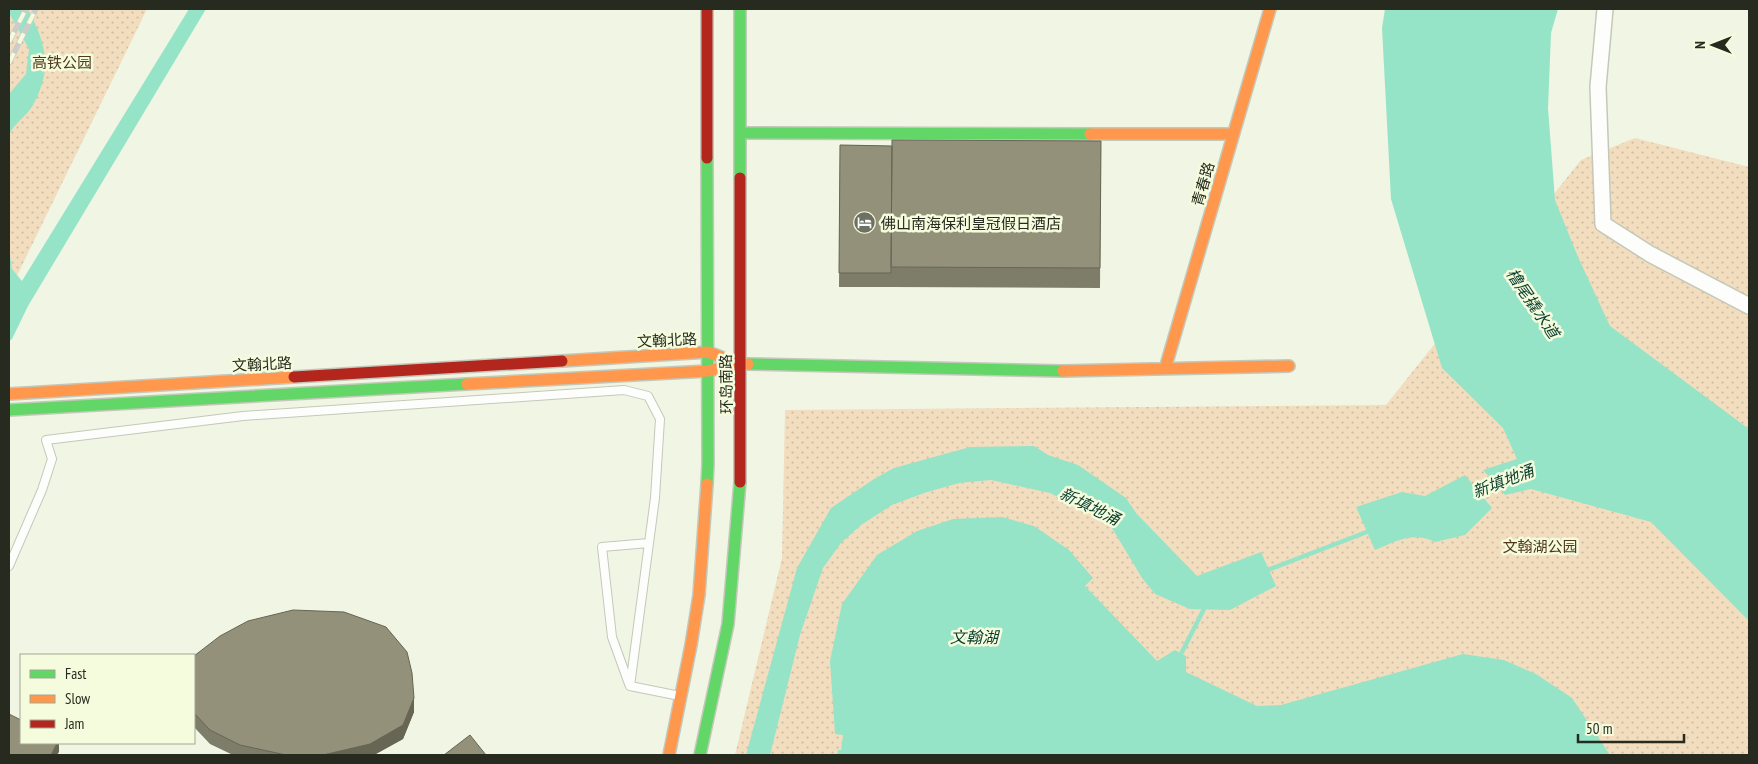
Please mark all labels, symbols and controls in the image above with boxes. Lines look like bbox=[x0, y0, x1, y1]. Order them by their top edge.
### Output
north arrow bbox=[1688, 20, 1738, 70]
text: N bbox=[1691, 41, 1709, 49]
park label: 高铁公园 bbox=[32, 53, 92, 72]
street label: 青春路 bbox=[1188, 160, 1218, 208]
hotel icon: 佛山南海保利皇冠假日酒店 bbox=[853, 211, 877, 235]
place label: 佛山南海保利皇冠假日酒店 bbox=[881, 214, 1061, 233]
water label: 橹尾撬水道 bbox=[1502, 264, 1565, 343]
street label: 文翰北路 bbox=[637, 329, 697, 351]
street label: 文翰北路 bbox=[232, 353, 292, 375]
street label: 环岛南路 bbox=[716, 354, 736, 414]
water label: 新填地涌 bbox=[1470, 459, 1538, 502]
water label: 新填地涌 bbox=[1057, 483, 1125, 530]
park label: 文翰湖公园 bbox=[1502, 537, 1578, 556]
water label: 文翰湖 bbox=[950, 627, 1001, 647]
legend bbox=[20, 654, 195, 744]
text: Fast bbox=[65, 664, 86, 683]
text: Slow bbox=[65, 689, 90, 708]
scale bar bbox=[1578, 712, 1684, 744]
text: Jam bbox=[64, 714, 84, 733]
text: 50 m bbox=[1586, 719, 1612, 738]

